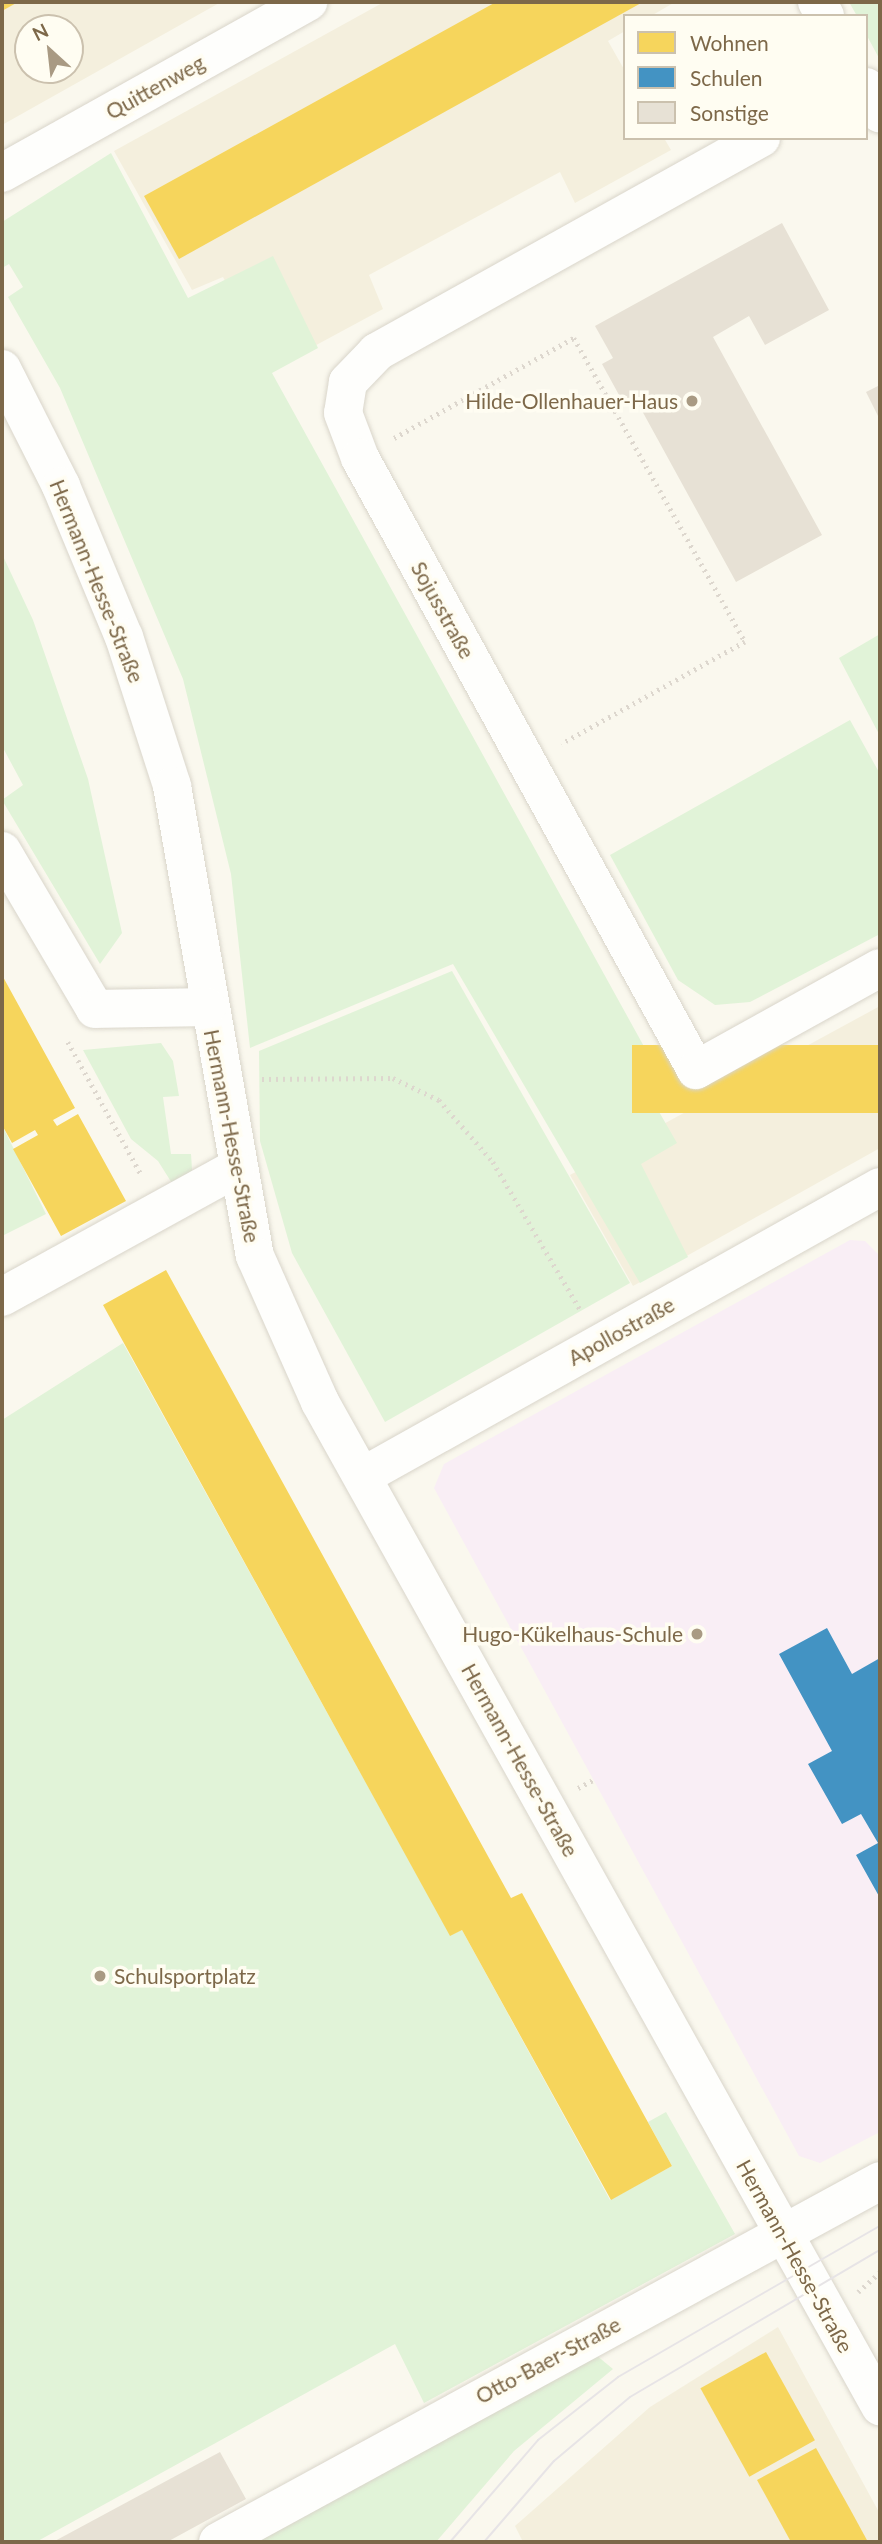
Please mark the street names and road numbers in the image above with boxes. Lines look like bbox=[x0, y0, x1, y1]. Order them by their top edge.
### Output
street label: Quittenweg bbox=[101, 50, 209, 124]
street label: Hermann-Hesse-Straße bbox=[45, 476, 149, 686]
street label: Sojusstraße bbox=[406, 557, 480, 663]
street label: Hermann-Hesse-Straße bbox=[199, 1027, 265, 1245]
street label: Apollostraße bbox=[564, 1292, 678, 1370]
street label: Hermann-Hesse-Straße bbox=[456, 1659, 584, 1861]
street label: Hermann-Hesse-Straße bbox=[731, 2155, 859, 2357]
street label: Otto-Baer-Straße bbox=[471, 2311, 625, 2409]

